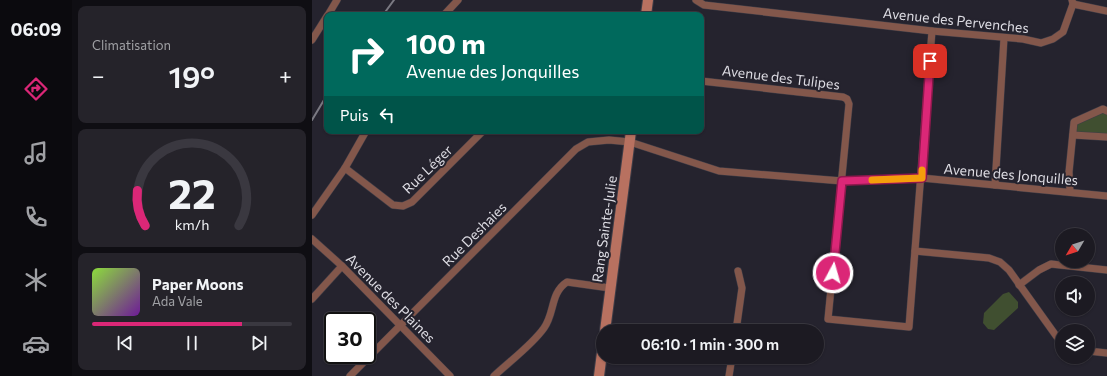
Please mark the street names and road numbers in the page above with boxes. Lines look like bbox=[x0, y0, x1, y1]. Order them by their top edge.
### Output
street label: Avenue des Pervenches bbox=[882, 4, 1030, 36]
street label: Avenue des Tulipes bbox=[721, 61, 841, 93]
street label: Rue Léger bbox=[398, 141, 456, 197]
street label: Avenue des Jonquilles bbox=[943, 160, 1079, 188]
street label: Rang Sainte-Julie bbox=[588, 175, 620, 283]
street label: Rue Deshaies bbox=[438, 198, 510, 270]
street label: Avenue des Plaines bbox=[343, 250, 439, 346]

